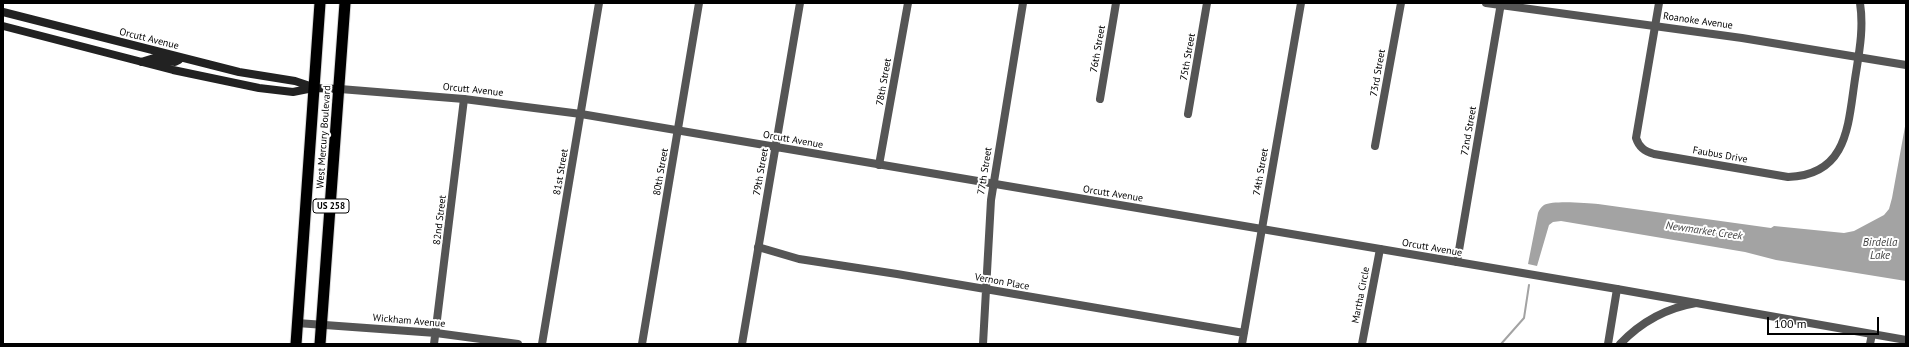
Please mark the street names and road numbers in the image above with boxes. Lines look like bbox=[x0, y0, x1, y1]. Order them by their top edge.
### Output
street label: Roanoke Avenue bbox=[1662, 10, 1734, 32]
street label: 76th Street bbox=[1088, 24, 1108, 74]
street label: Orcutt Avenue bbox=[118, 26, 180, 52]
street label: 75th Street bbox=[1178, 32, 1198, 82]
street label: 73rd Street bbox=[1368, 48, 1388, 98]
street label: 78th Street bbox=[874, 57, 894, 107]
street label: Orcutt Avenue bbox=[442, 81, 504, 99]
street label: West Mercury Boulevard bbox=[314, 85, 334, 189]
street label: 72nd Street bbox=[1459, 105, 1479, 157]
street label: Orcutt Avenue bbox=[762, 129, 824, 151]
street label: Faubus Drive bbox=[1692, 144, 1748, 166]
street label: 77th Street bbox=[975, 146, 995, 196]
street label: 80th Street bbox=[651, 147, 671, 197]
street label: 79th Street bbox=[751, 147, 771, 197]
street label: 74th Street bbox=[1251, 147, 1271, 197]
street label: 81st Street bbox=[551, 148, 571, 196]
street label: Orcutt Avenue bbox=[1082, 183, 1144, 205]
street label: 82nd Street bbox=[431, 194, 449, 246]
road number: US 258 bbox=[313, 199, 349, 213]
street label: Orcutt Avenue bbox=[1401, 237, 1463, 259]
street label: Martha Circle bbox=[1350, 266, 1372, 324]
street label: Vernon Place bbox=[974, 271, 1030, 293]
street label: Wickham Avenue bbox=[372, 312, 446, 330]

